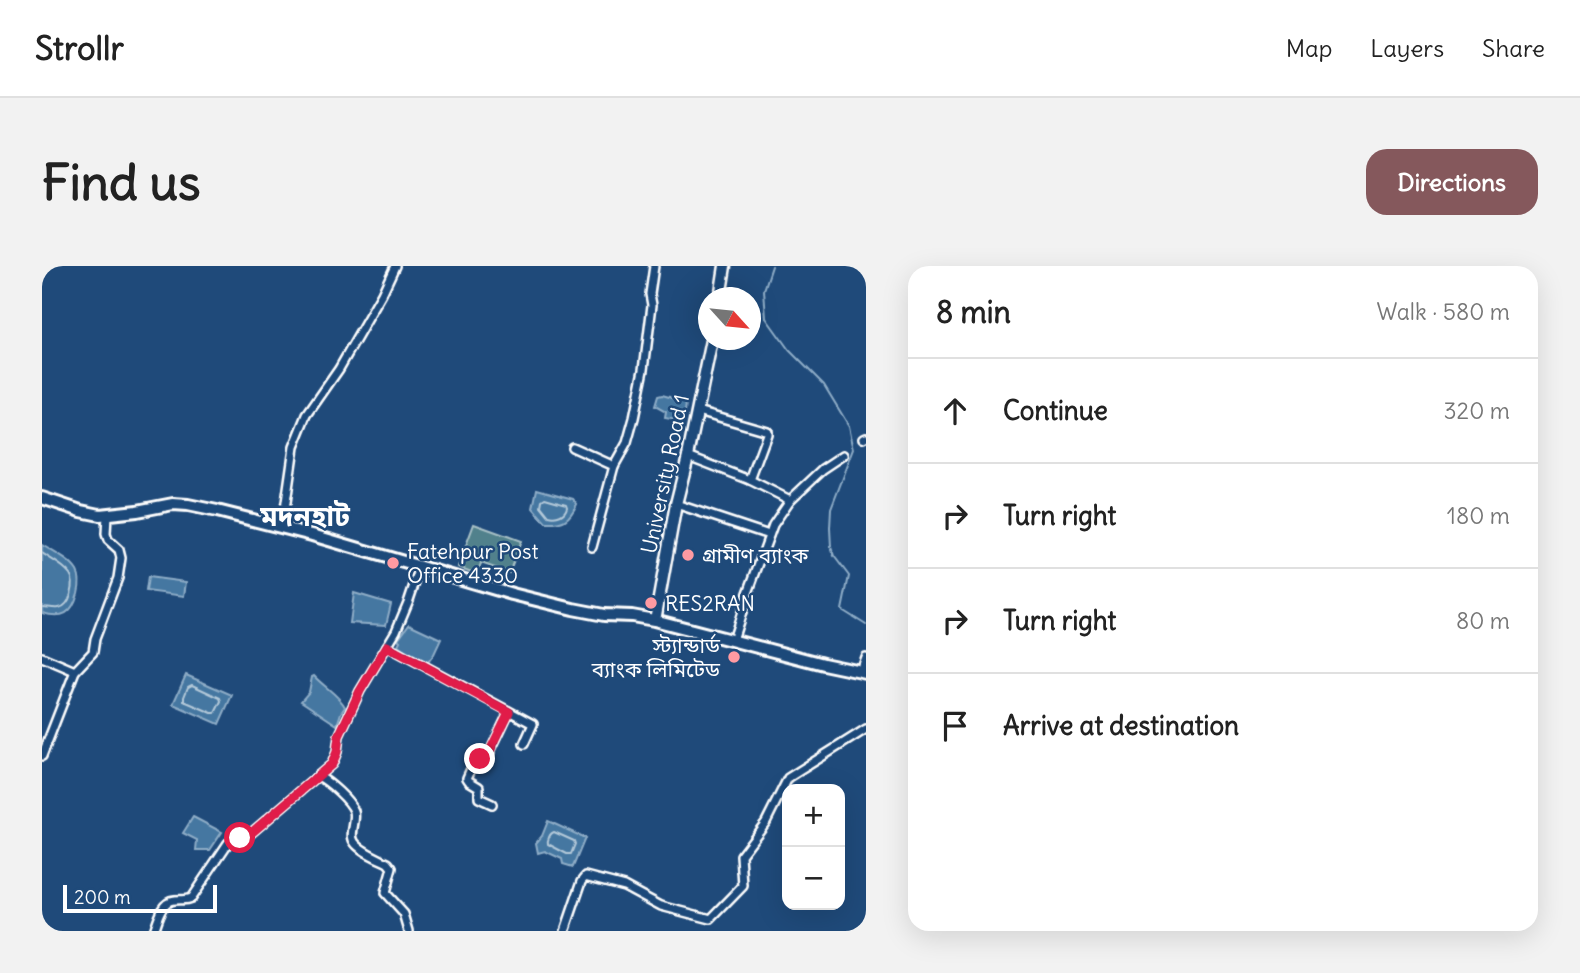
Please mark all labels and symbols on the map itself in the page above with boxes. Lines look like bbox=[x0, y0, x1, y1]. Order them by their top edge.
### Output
north arrow bbox=[698, 287, 761, 350]
street label: University Road 1 bbox=[635, 392, 695, 556]
district label: মদনহাট bbox=[259, 498, 350, 534]
place label: Fatehpur Post Office 4330 bbox=[407, 538, 539, 589]
place label: গ্রামীণ ব্যাংক bbox=[702, 542, 810, 569]
marker: গ্রামীণ ব্যাংক bbox=[680, 547, 696, 563]
marker: Fatehpur Post Office 4330 bbox=[385, 555, 401, 571]
place label: RES2RAN bbox=[665, 590, 755, 617]
marker: RES2RAN bbox=[643, 595, 659, 611]
place label: স্ট্যান্ডার্ড ব্যাংক লিমিটেড bbox=[591, 632, 721, 683]
marker: স্ট্যান্ডার্ড ব্যাংক লিমিটেড bbox=[726, 649, 742, 665]
route end bbox=[464, 743, 495, 774]
route start bbox=[224, 822, 255, 853]
scale bar bbox=[63, 882, 217, 914]

